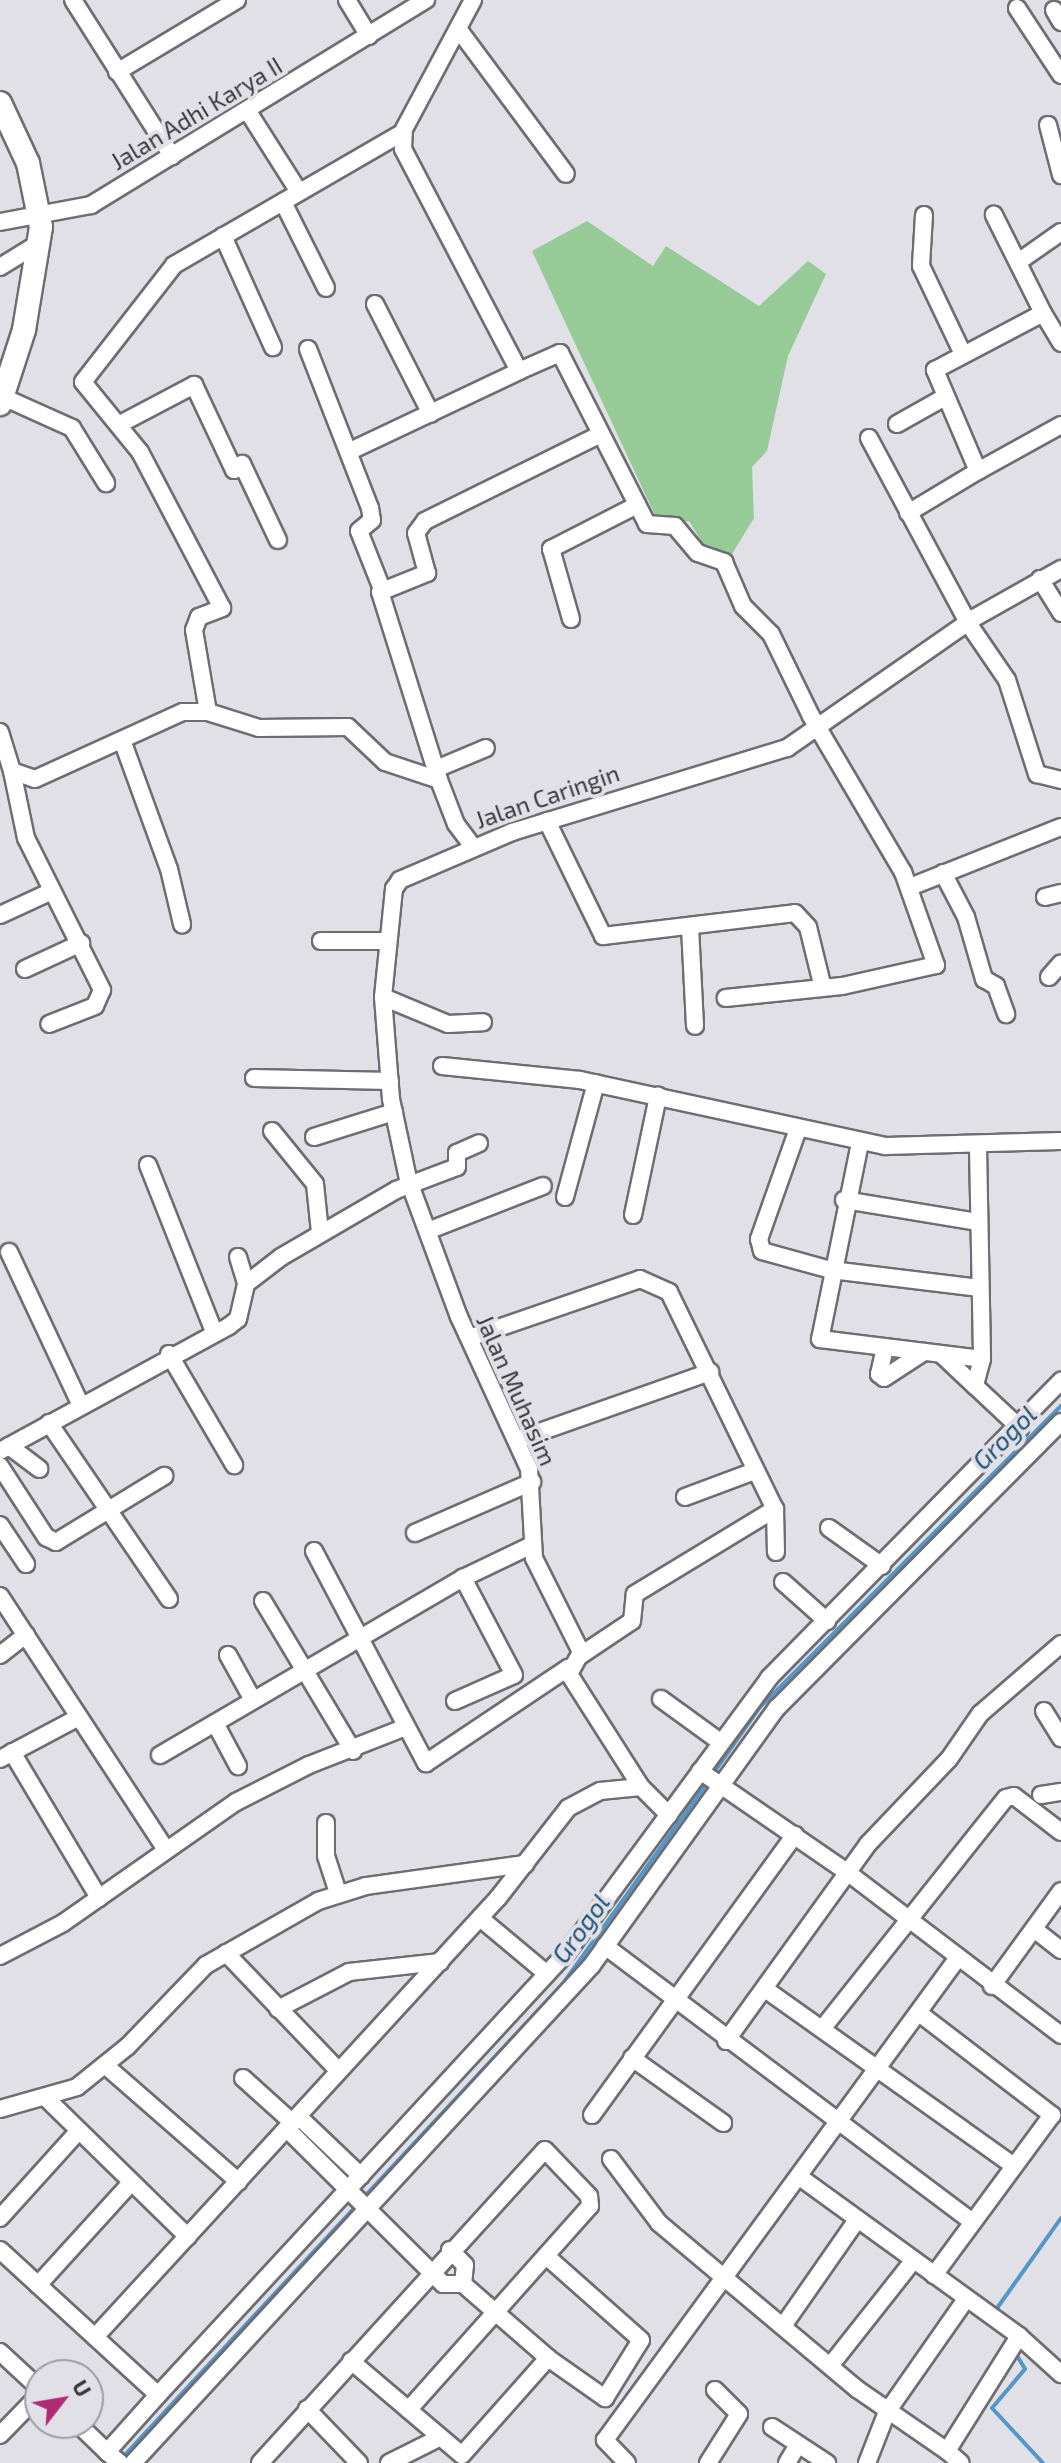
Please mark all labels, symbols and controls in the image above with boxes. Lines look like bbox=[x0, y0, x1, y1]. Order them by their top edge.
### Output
street label: Jalan Adhi Karya II bbox=[105, 50, 287, 176]
street label: Jalan Caringin bbox=[471, 758, 623, 834]
street label: Jalan Muhasim bbox=[471, 1310, 563, 1470]
water label: Grogol bbox=[965, 1398, 1043, 1476]
water label: Grogol bbox=[544, 1887, 616, 1969]
north arrow bbox=[24, 2359, 104, 2439]
text: U bbox=[68, 2375, 98, 2401]

